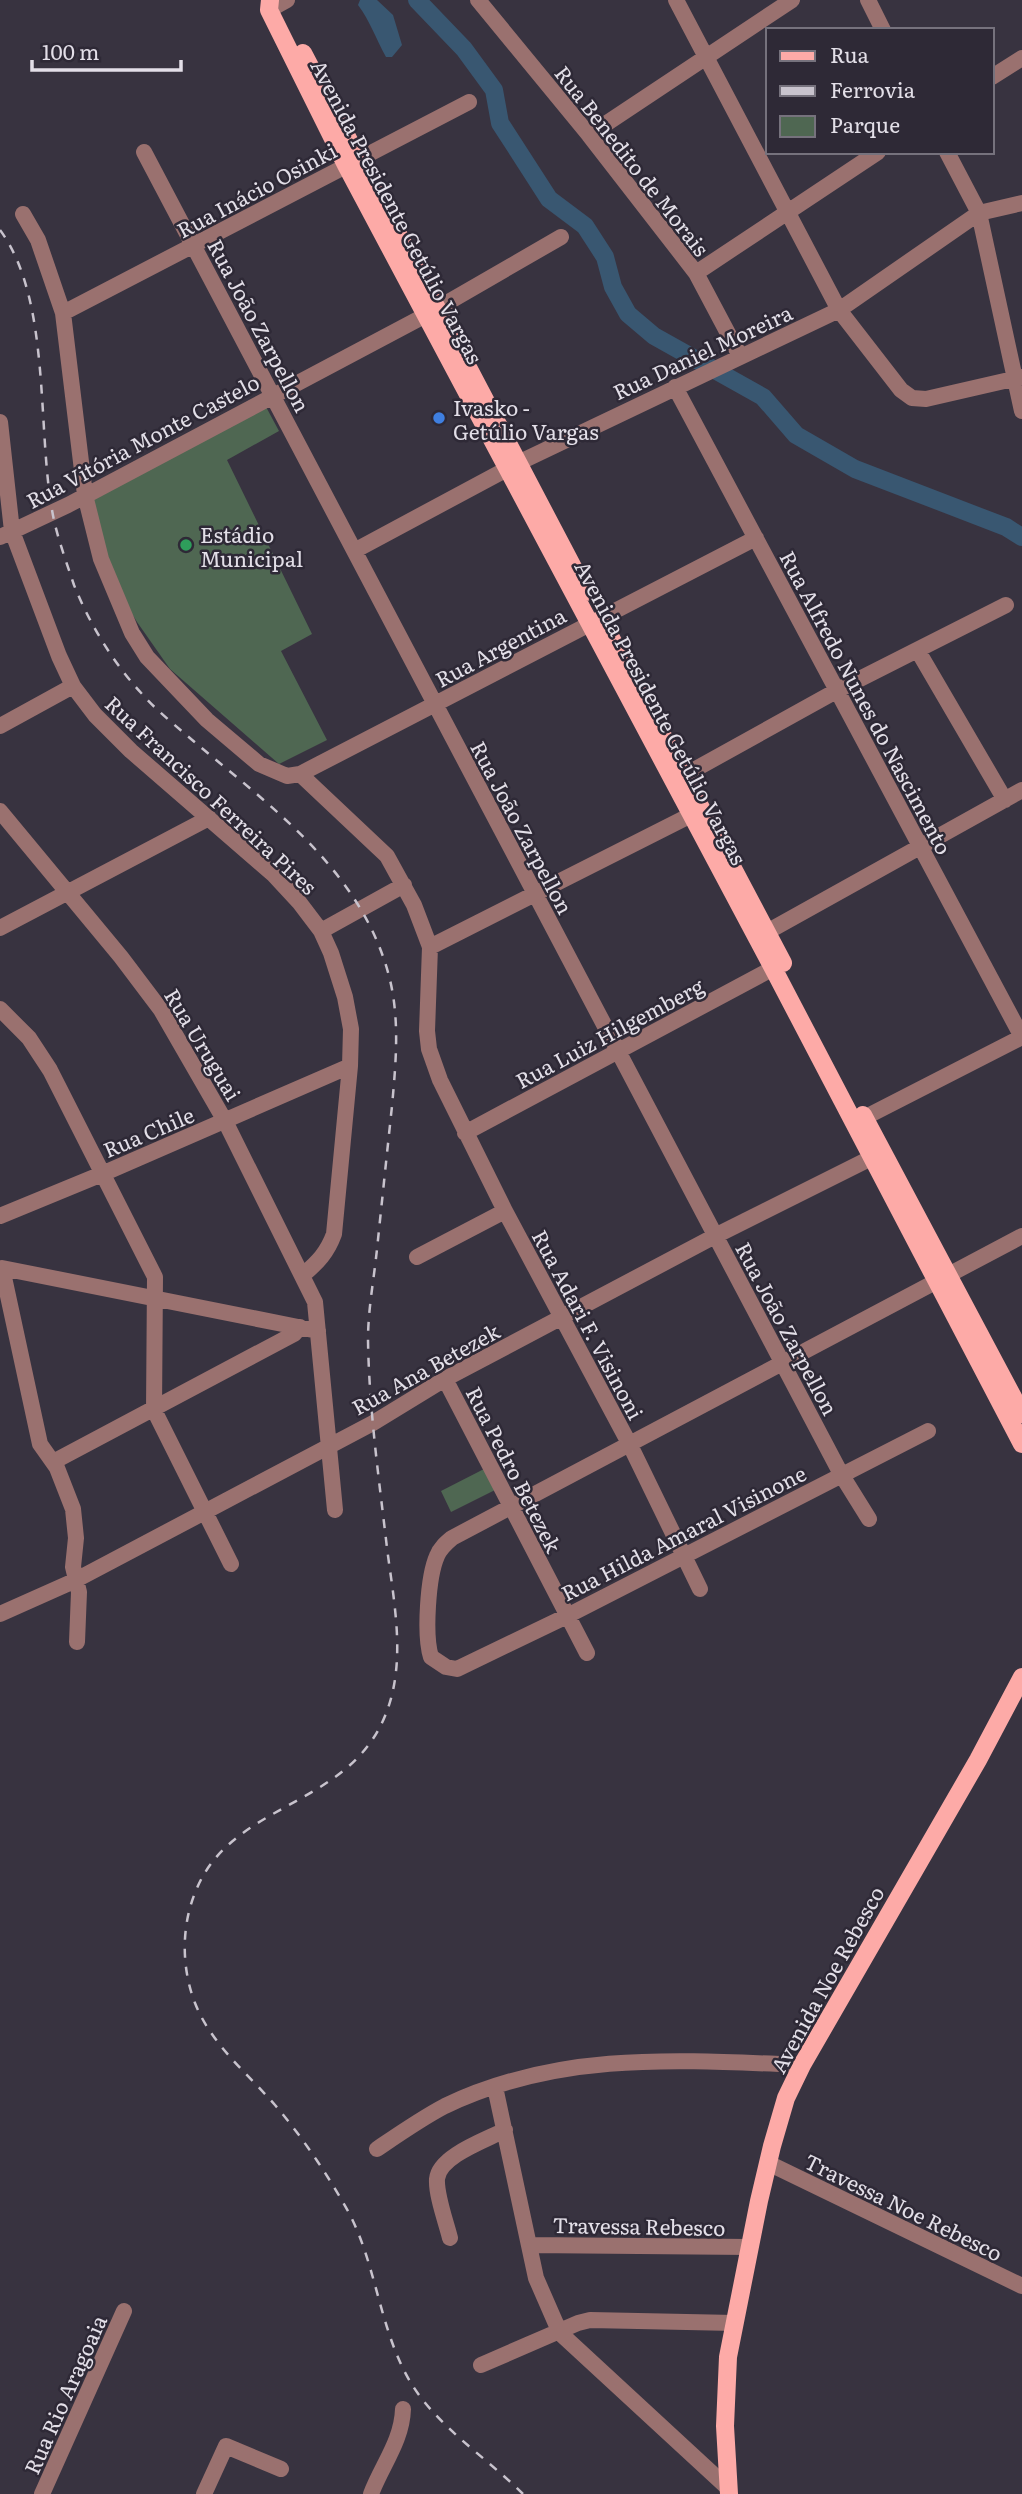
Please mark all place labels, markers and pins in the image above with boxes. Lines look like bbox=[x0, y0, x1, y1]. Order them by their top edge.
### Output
place label: Ivasko - Getúlio Vargas bbox=[453, 391, 599, 446]
marker: Ivasko - Getúlio Vargas bbox=[431, 410, 447, 426]
place label: Estádio Municipal bbox=[200, 518, 303, 573]
marker: Estádio Municipal bbox=[178, 537, 194, 553]

